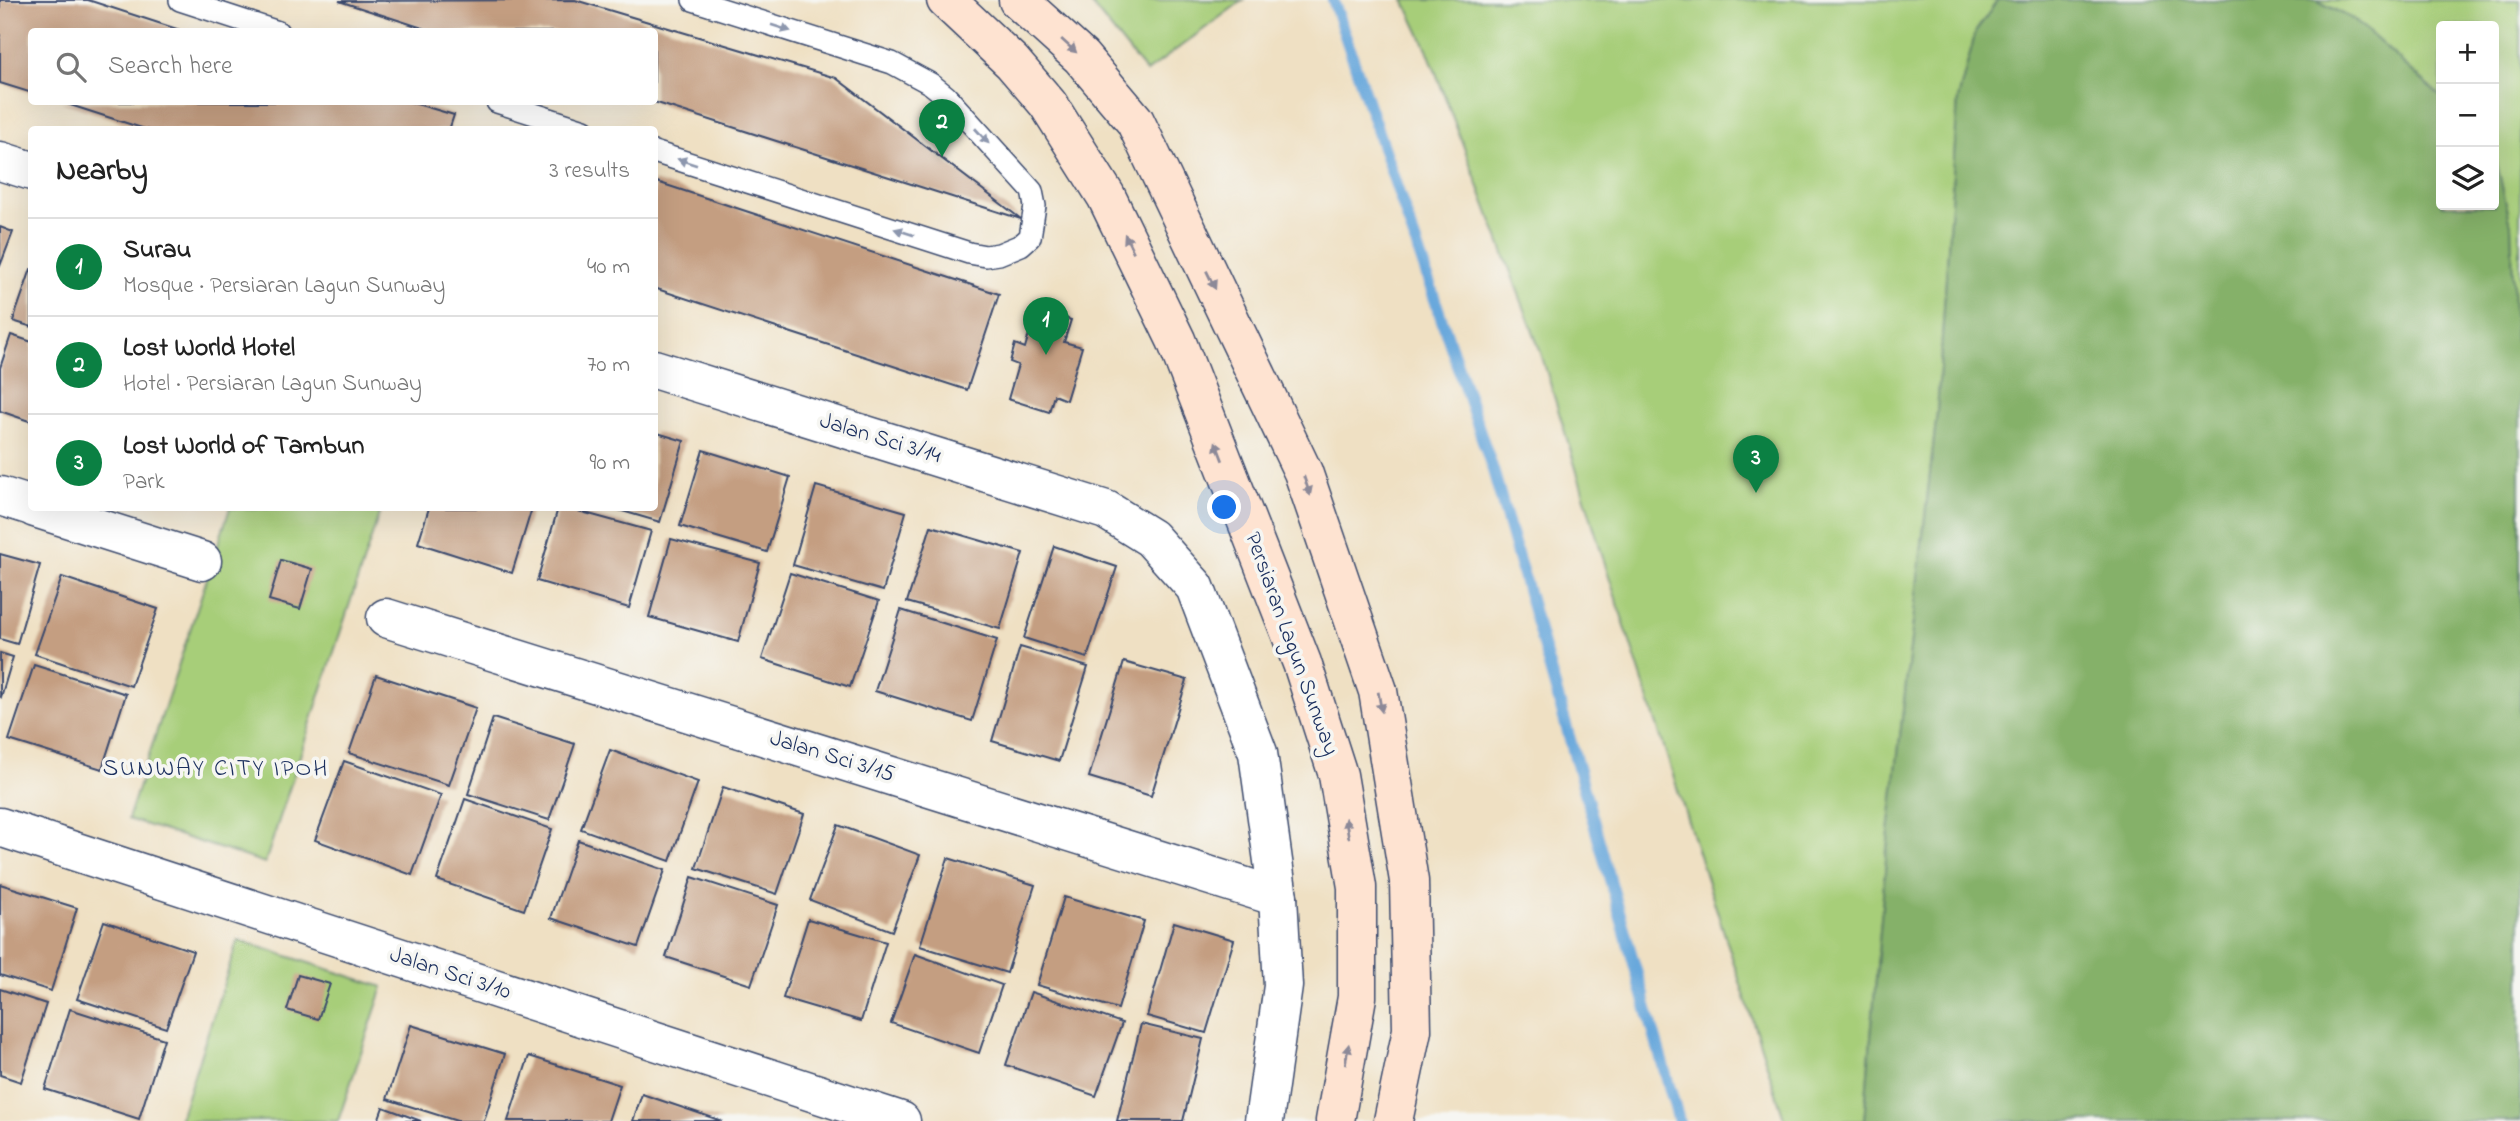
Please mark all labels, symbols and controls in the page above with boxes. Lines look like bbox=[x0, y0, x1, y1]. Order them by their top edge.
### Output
map controls bbox=[2436, 21, 2499, 210]
button: + bbox=[2436, 21, 2499, 84]
one-way arrow bbox=[771, 23, 792, 34]
search box bbox=[28, 28, 658, 105]
one-way arrow bbox=[1060, 38, 1078, 54]
icon: search bbox=[52, 48, 90, 86]
text: Search here bbox=[108, 48, 233, 86]
button: − bbox=[2436, 84, 2499, 147]
pin: 2 bbox=[919, 99, 965, 157]
one-way arrow bbox=[974, 128, 989, 145]
button: layers bbox=[2436, 147, 2499, 210]
text: Nearby bbox=[56, 150, 148, 194]
text: 3 results bbox=[549, 155, 630, 188]
one-way arrow bbox=[676, 157, 697, 167]
one-way arrow bbox=[893, 226, 914, 236]
text: Surau bbox=[123, 232, 191, 270]
one-way arrow bbox=[1123, 233, 1134, 253]
text: 1 bbox=[75, 251, 83, 284]
text: 40 m bbox=[587, 251, 630, 284]
text: Mosque · Persiaran Lagun Sunway bbox=[123, 270, 445, 303]
one-way arrow bbox=[1205, 270, 1217, 290]
pin: 1 bbox=[1023, 297, 1069, 355]
text: Lost World Hotel bbox=[123, 330, 295, 368]
text: 2 bbox=[73, 349, 85, 382]
text: 70 m bbox=[587, 349, 630, 382]
text: Hotel · Persiaran Lagun Sunway bbox=[123, 368, 422, 401]
street label: Jalan Sci 3/14 bbox=[815, 405, 945, 473]
text: Lost World of Tambun bbox=[123, 428, 364, 466]
pin: 3 bbox=[1733, 435, 1779, 493]
one-way arrow bbox=[1214, 440, 1225, 461]
text: 3 bbox=[74, 447, 84, 480]
text: 90 m bbox=[590, 447, 630, 480]
text: Park bbox=[123, 466, 165, 499]
one-way arrow bbox=[1302, 476, 1313, 497]
your location bbox=[1207, 490, 1241, 524]
street label: Persiaran Lagun Sunway bbox=[1233, 528, 1347, 761]
one-way arrow bbox=[1375, 691, 1386, 713]
street label: Jalan Sci 3/15 bbox=[766, 722, 898, 792]
district label: SUNWAY CITY IPOH bbox=[103, 752, 329, 787]
one-way arrow bbox=[1341, 817, 1352, 839]
street label: Jalan Sci 3/10 bbox=[385, 939, 515, 1009]
one-way arrow bbox=[1342, 1043, 1353, 1065]

